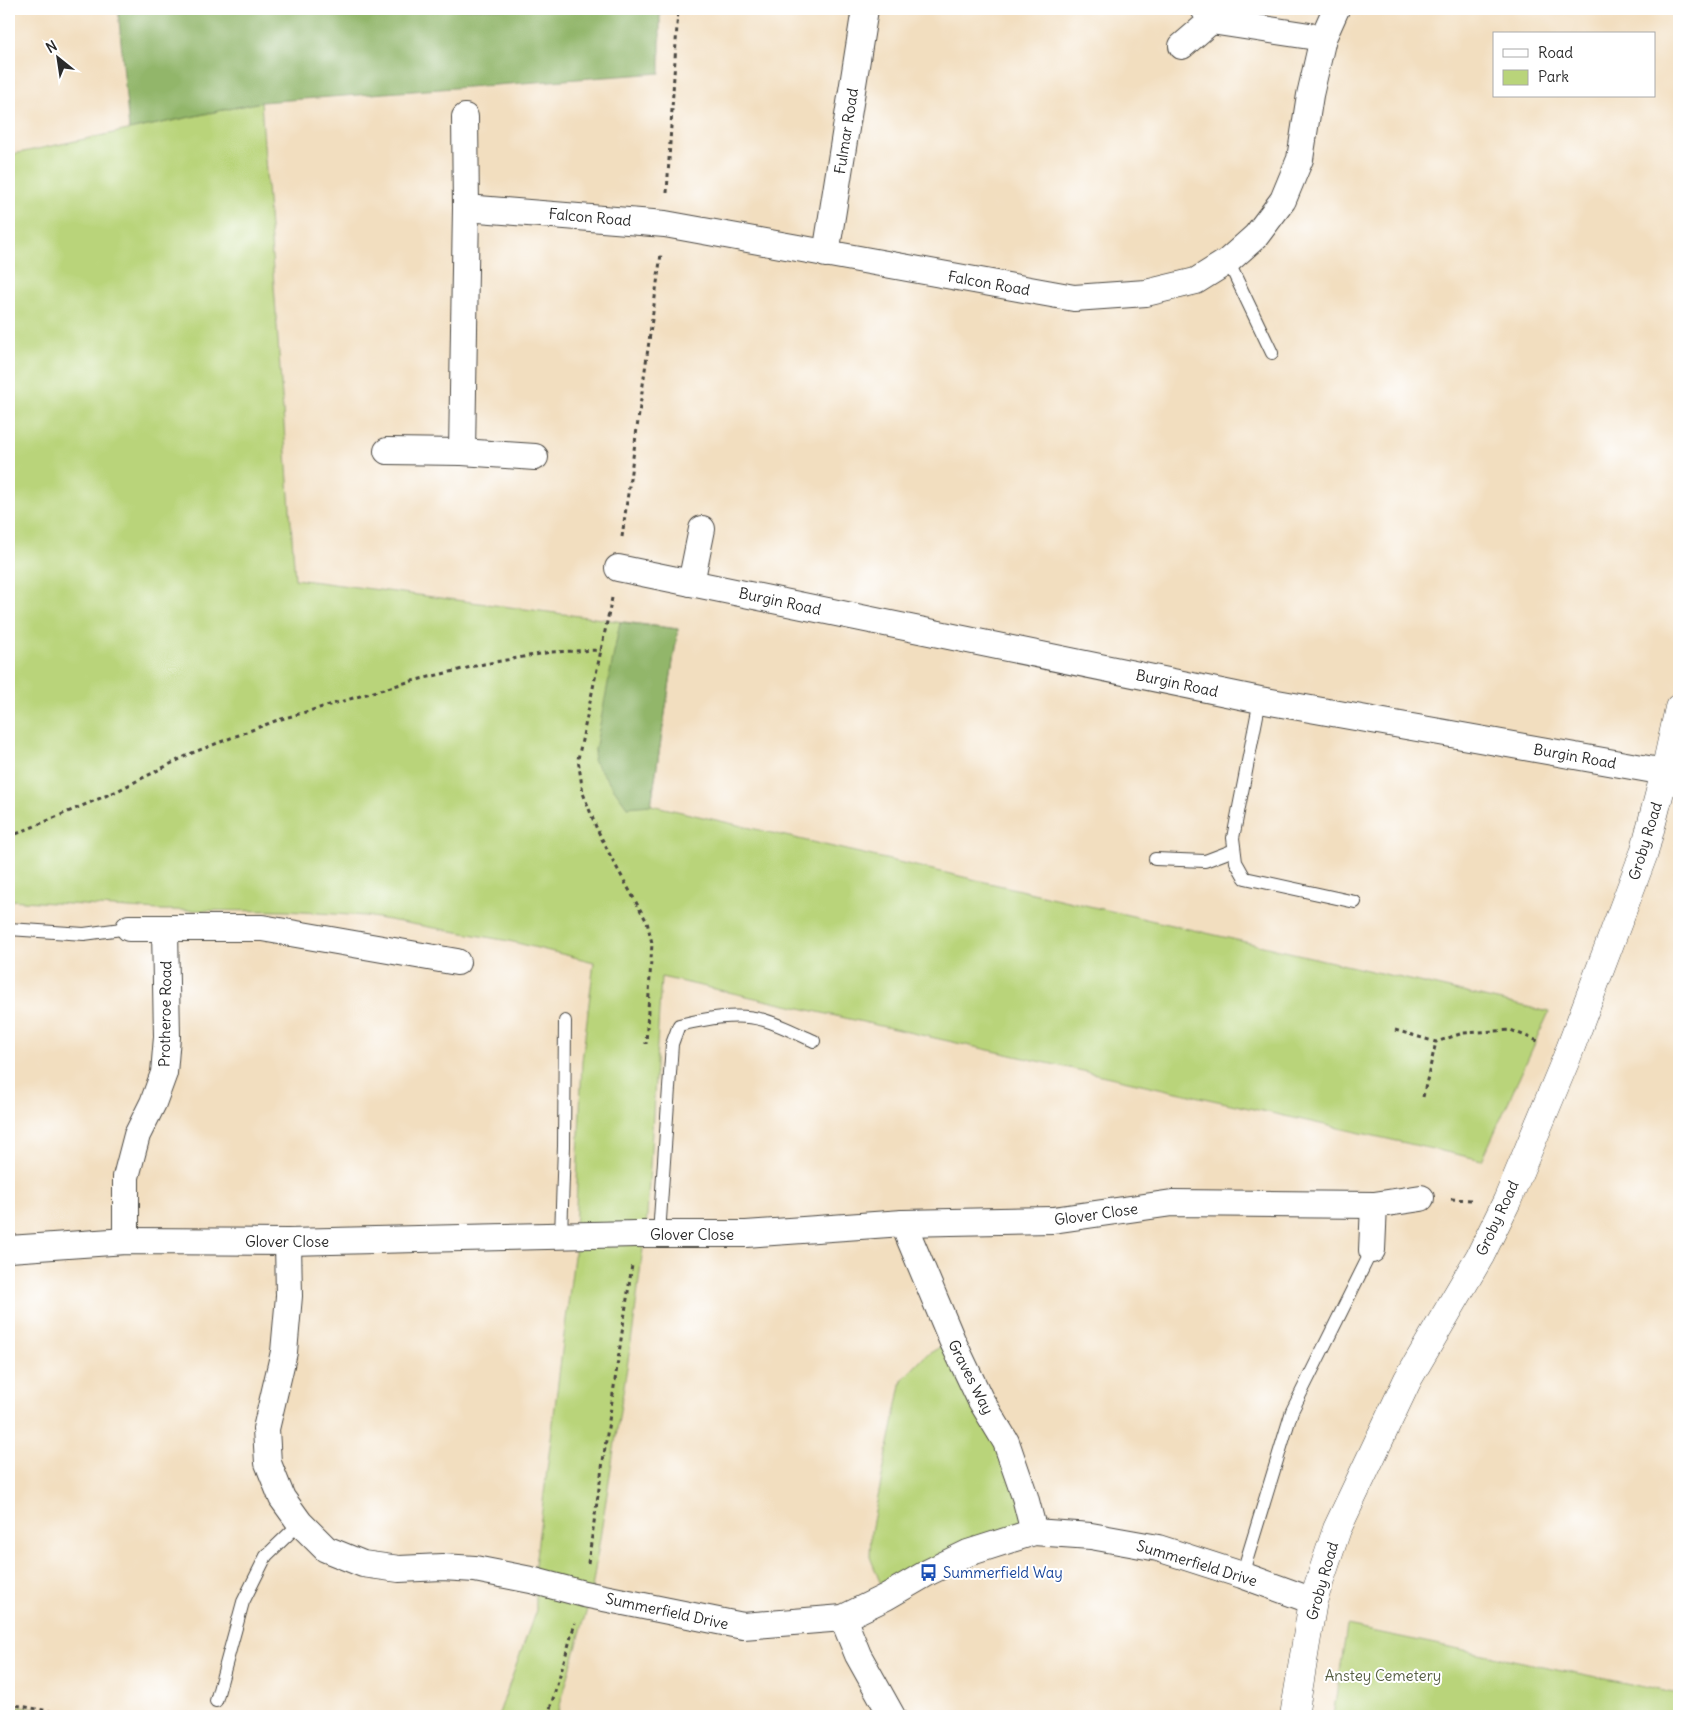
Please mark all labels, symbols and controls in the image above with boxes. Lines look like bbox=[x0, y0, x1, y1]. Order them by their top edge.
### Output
north arrow bbox=[32, 32, 82, 82]
legend bbox=[1493, 32, 1656, 98]
text: N bbox=[43, 37, 60, 57]
text: Road bbox=[1538, 43, 1573, 62]
text: Park bbox=[1538, 67, 1569, 86]
street label: Fulmar Road bbox=[830, 87, 862, 175]
street label: Falcon Road bbox=[548, 204, 632, 230]
street label: Falcon Road bbox=[946, 266, 1032, 300]
street label: Burgin Road bbox=[737, 583, 823, 619]
street label: Burgin Road bbox=[1134, 665, 1220, 701]
street label: Burgin Road bbox=[1532, 739, 1618, 773]
street label: Groby Road bbox=[1624, 799, 1666, 882]
street label: Protheroe Road bbox=[155, 960, 175, 1067]
street label: Groby Road bbox=[1471, 1177, 1523, 1259]
street label: Glover Close bbox=[1053, 1199, 1139, 1229]
street label: Glover Close bbox=[650, 1225, 734, 1244]
street label: Glover Close bbox=[245, 1232, 329, 1251]
street label: Graves Way bbox=[944, 1336, 998, 1418]
street label: Summerfield Drive bbox=[1134, 1536, 1260, 1590]
street label: Groby Road bbox=[1302, 1539, 1342, 1622]
bus stop icon: Summerfield Way bbox=[919, 1562, 939, 1582]
place label: Summerfield Way bbox=[943, 1563, 1063, 1582]
street label: Summerfield Drive bbox=[604, 1589, 730, 1633]
park label: Anstey Cemetery bbox=[1325, 1666, 1441, 1685]

